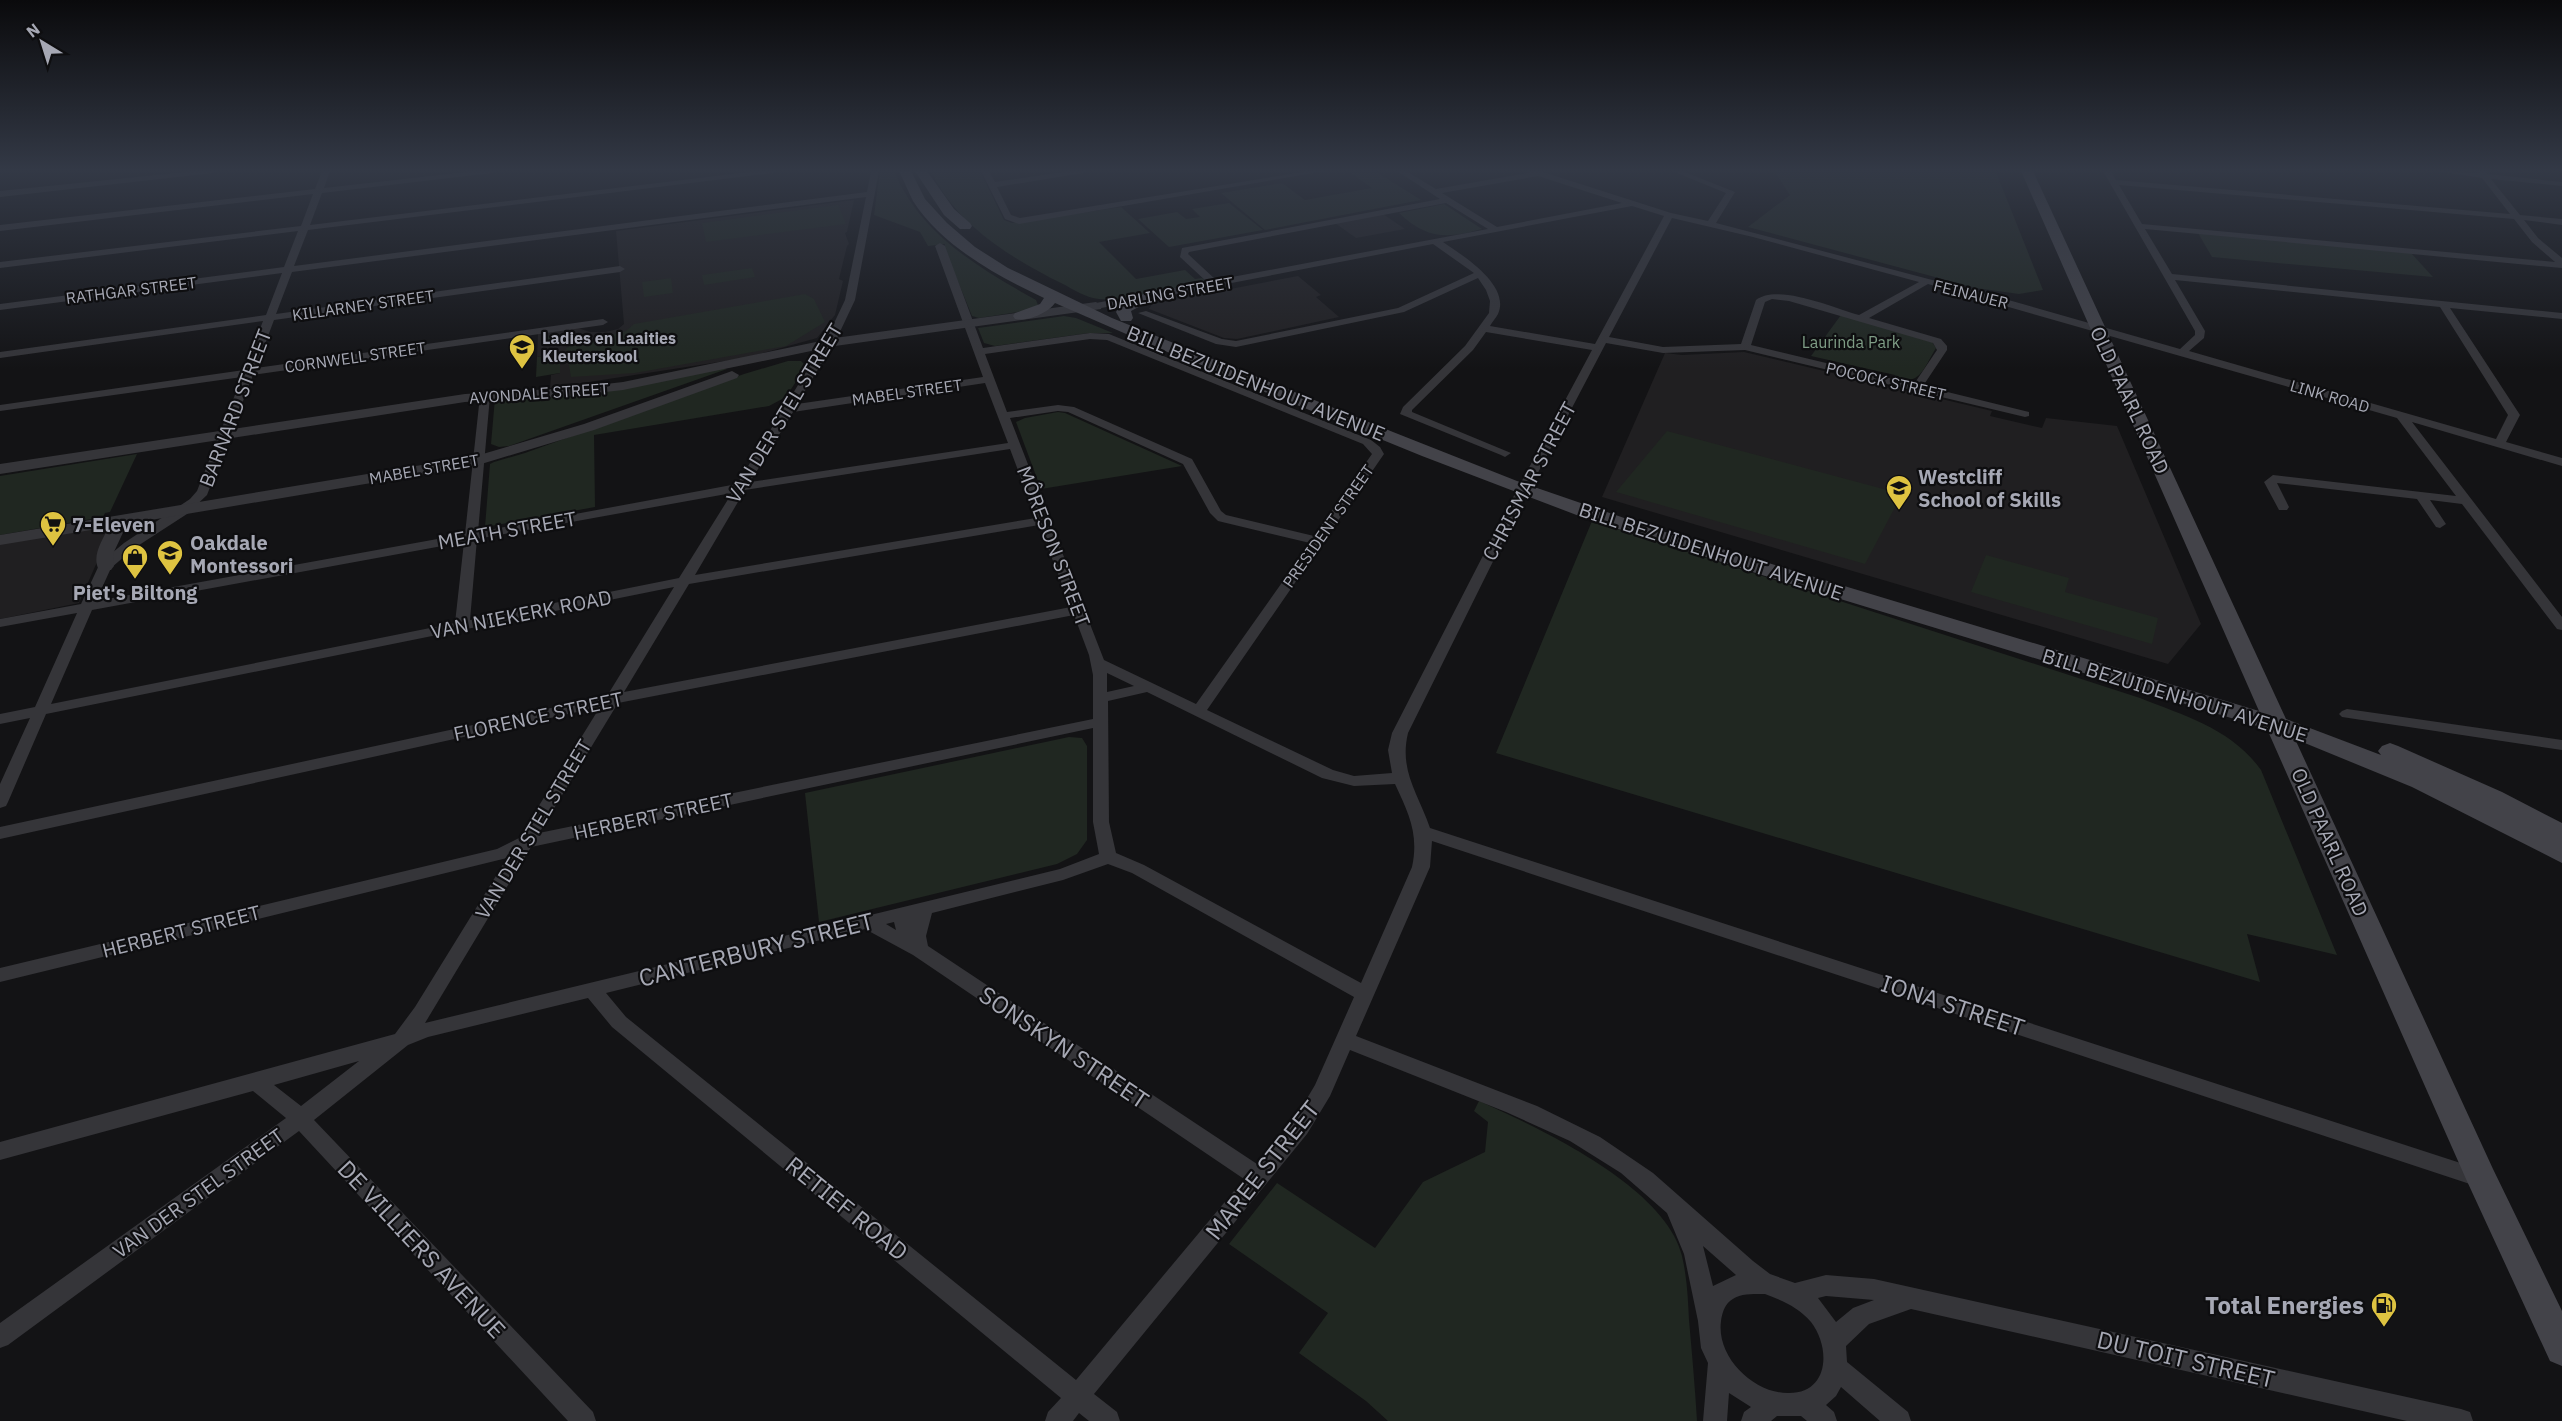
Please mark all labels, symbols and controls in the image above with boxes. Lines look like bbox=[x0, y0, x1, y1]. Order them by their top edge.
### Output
north arrow bbox=[12, 12, 72, 72]
text: N bbox=[22, 19, 43, 42]
street label: RATHGAR STREET bbox=[64, 272, 198, 308]
street label: DARLING STREET bbox=[1105, 272, 1235, 314]
street label: FEINAUER bbox=[1931, 275, 2011, 313]
street label: KILLARNEY STREET bbox=[291, 285, 435, 325]
street label: VAN DER STEL STREET bbox=[720, 318, 848, 508]
street label: BILL BEZUIDENHOUT AVENUE bbox=[1123, 319, 1389, 447]
street label: OLD PAARL ROAD bbox=[2084, 322, 2176, 478]
street label: BARNARD STREET bbox=[193, 325, 277, 491]
place label: Ladies en Laaities Kleuterskool bbox=[542, 328, 676, 366]
school or university icon: Ladies en Laaities Kleuterskool bbox=[507, 332, 537, 370]
park label: Laurinda Park bbox=[1802, 332, 1901, 352]
street label: CORNWELL STREET bbox=[283, 337, 427, 377]
street label: POCOCK STREET bbox=[1824, 358, 1948, 404]
street label: MABEL STREET bbox=[851, 374, 963, 410]
street label: LINK ROAD bbox=[2288, 375, 2372, 417]
street label: AVONDALE STREET bbox=[468, 378, 610, 408]
street label: CHRISMAR STREET bbox=[1476, 397, 1582, 565]
street label: MABEL STREET bbox=[368, 450, 480, 488]
street label: PRESIDENT STREET bbox=[1278, 461, 1378, 591]
street label: MÔRESON STREET bbox=[1011, 462, 1097, 630]
place label: Westcliff School of Skills bbox=[1918, 463, 2061, 513]
school or university icon: Westcliff School of Skills bbox=[1884, 473, 1914, 511]
street label: BILL BEZUIDENHOUT AVENUE bbox=[1576, 495, 1846, 607]
street label: MEATH STREET bbox=[436, 505, 578, 555]
supermarket icon: 7-Eleven bbox=[38, 509, 68, 547]
place label: 7-Eleven bbox=[72, 511, 155, 538]
place label: Oakdale Montessori bbox=[190, 529, 294, 579]
school or university icon: Oakdale Montessori bbox=[155, 538, 185, 576]
shop icon: Piet's Biltong bbox=[120, 542, 150, 580]
place label: Piet's Biltong bbox=[73, 579, 198, 606]
street label: VAN NIEKERK ROAD bbox=[428, 583, 614, 645]
street label: BILL BEZUIDENHOUT AVENUE bbox=[2039, 642, 2311, 748]
street label: FLORENCE STREET bbox=[451, 685, 625, 747]
street label: VAN DER STEL STREET bbox=[469, 734, 597, 924]
street label: OLD PAARL ROAD bbox=[2285, 764, 2375, 920]
street label: HERBERT STREET bbox=[571, 786, 735, 846]
street label: HERBERT STREET bbox=[99, 898, 263, 964]
street label: CANTERBURY STREET bbox=[635, 904, 877, 994]
street label: IONA STREET bbox=[1877, 967, 2029, 1043]
street label: SONSKYN STREET bbox=[973, 978, 1155, 1116]
street label: MAREE STREET bbox=[1198, 1094, 1327, 1246]
street label: VAN DER STEL STREET bbox=[107, 1122, 289, 1264]
street label: RETIEF ROAD bbox=[779, 1149, 915, 1267]
street label: DE VILLIERS AVENUE bbox=[331, 1153, 513, 1345]
place label: Total Energies bbox=[2205, 1289, 2364, 1321]
fuel station icon: Total Energies bbox=[2369, 1290, 2399, 1328]
street label: DU TOIT STREET bbox=[2094, 1323, 2278, 1395]

